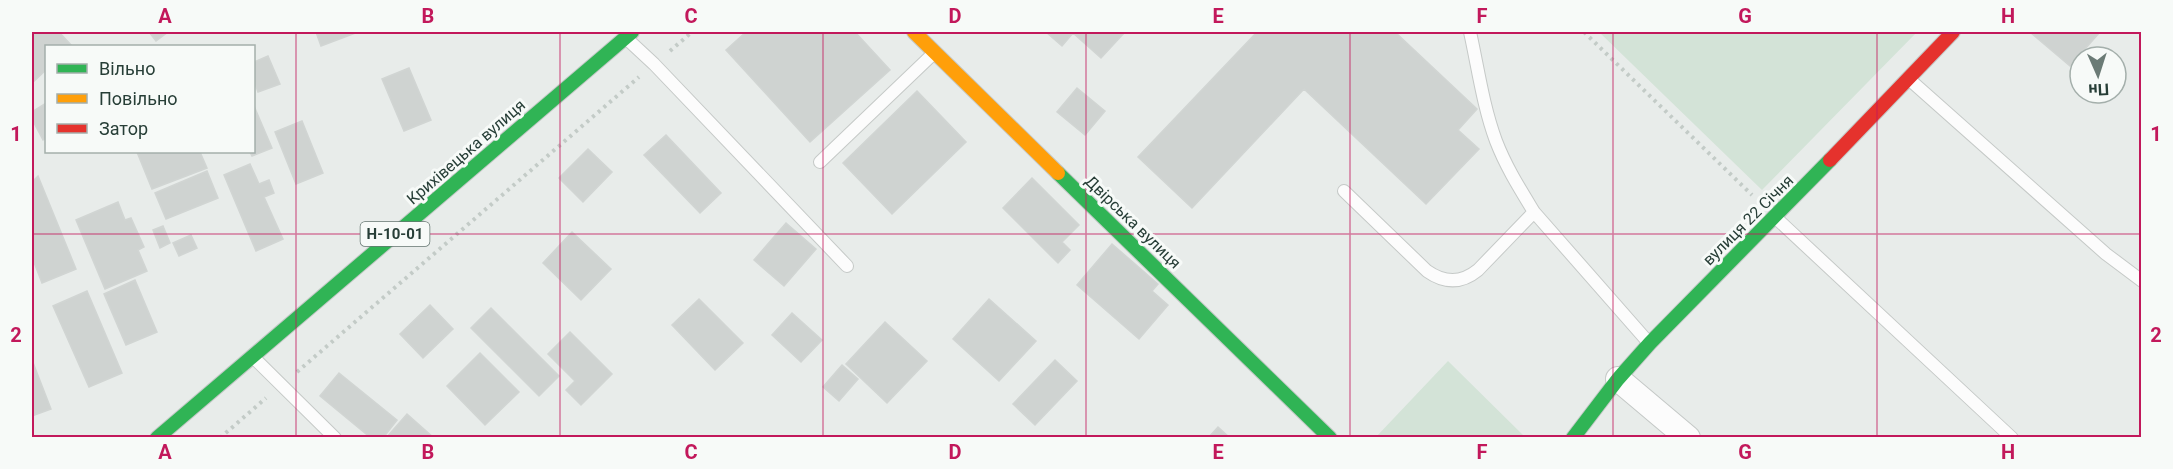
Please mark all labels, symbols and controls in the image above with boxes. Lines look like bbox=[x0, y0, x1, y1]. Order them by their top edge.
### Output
text: A bbox=[158, 4, 172, 28]
text: B bbox=[422, 4, 434, 28]
text: C bbox=[684, 4, 698, 28]
text: D bbox=[949, 4, 962, 28]
text: E bbox=[1212, 4, 1224, 28]
text: F bbox=[1477, 4, 1488, 28]
text: G bbox=[1738, 4, 1752, 28]
text: H bbox=[2001, 4, 2015, 28]
legend bbox=[45, 45, 255, 153]
north arrow bbox=[2068, 45, 2128, 105]
text: Вільно bbox=[99, 58, 155, 79]
text: Пн bbox=[2088, 79, 2109, 100]
text: Повільно bbox=[99, 88, 178, 109]
street label: Крихівецька вулиця bbox=[403, 95, 529, 209]
text: Затор bbox=[99, 118, 148, 139]
text: 1 bbox=[10, 122, 22, 146]
text: 1 bbox=[2150, 122, 2162, 146]
street label: вулиця 22 Січня bbox=[1699, 171, 1797, 269]
street label: Двірська вулиця bbox=[1081, 172, 1185, 272]
road number: Н-10-01 bbox=[360, 222, 430, 246]
text: 2 bbox=[10, 323, 22, 347]
text: 2 bbox=[2150, 323, 2162, 347]
text: A bbox=[158, 440, 172, 464]
text: B bbox=[422, 440, 434, 464]
text: C bbox=[684, 440, 698, 464]
text: D bbox=[949, 440, 962, 464]
text: E bbox=[1212, 440, 1224, 464]
text: F bbox=[1477, 440, 1488, 464]
text: G bbox=[1738, 440, 1752, 464]
text: H bbox=[2001, 440, 2015, 464]

